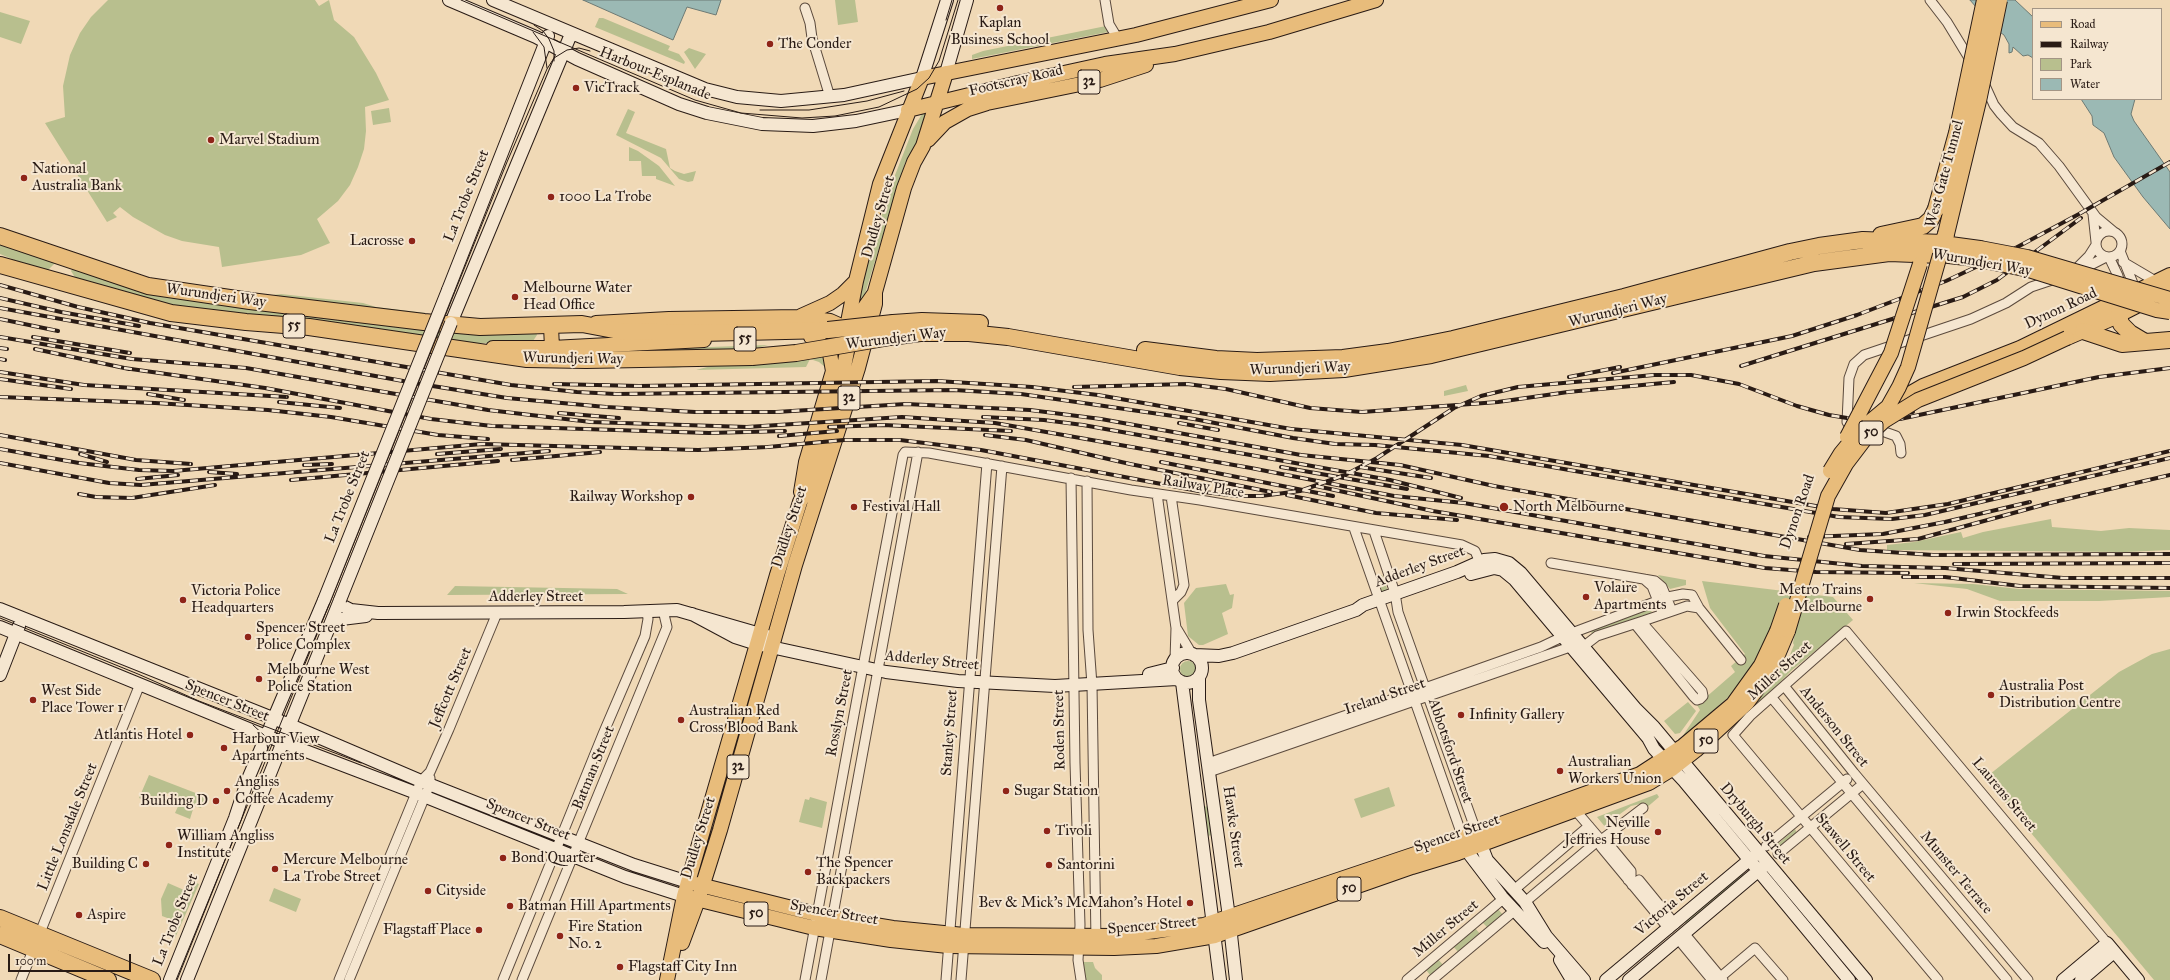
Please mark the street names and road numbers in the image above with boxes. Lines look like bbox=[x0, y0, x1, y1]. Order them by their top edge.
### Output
street label: Harbour Esplanade bbox=[596, 43, 714, 105]
street label: Footscray Road bbox=[967, 61, 1065, 101]
road number: 32 bbox=[1078, 70, 1100, 94]
street label: West Gate Tunnel bbox=[1922, 118, 1968, 230]
street label: La Trobe Street bbox=[440, 147, 494, 245]
street label: Dudley Street bbox=[859, 174, 899, 260]
street label: Wurundjeri Way bbox=[1931, 245, 2033, 281]
street label: Wurundjeri Way bbox=[165, 280, 267, 312]
street label: Dynon Road bbox=[2022, 284, 2100, 334]
street label: Wurundjeri Way bbox=[1567, 290, 1669, 332]
road number: 55 bbox=[283, 314, 305, 338]
street label: Wurundjeri Way bbox=[845, 324, 947, 354]
road number: 55 bbox=[734, 327, 756, 351]
street label: Wurundjeri Way bbox=[522, 349, 624, 369]
street label: Wurundjeri Way bbox=[1249, 358, 1351, 380]
road number: 32 bbox=[838, 386, 860, 410]
road number: 50 bbox=[1859, 421, 1883, 445]
street label: La Trobe Street bbox=[321, 448, 375, 546]
street label: Railway Place bbox=[1161, 472, 1245, 502]
street label: Dynon Road bbox=[1777, 472, 1819, 552]
street label: Dudley Street bbox=[768, 484, 812, 570]
street label: Adderley Street bbox=[1372, 542, 1468, 592]
street label: Adderley Street bbox=[489, 588, 583, 606]
street label: Miller Street bbox=[1744, 638, 1816, 704]
street label: Jeffcott Street bbox=[426, 645, 476, 731]
street label: Adderley Street bbox=[884, 647, 980, 675]
street label: Rosslyn Street bbox=[823, 668, 857, 758]
street label: Ireland Street bbox=[1342, 675, 1428, 719]
street label: Spencer Street bbox=[182, 676, 272, 726]
street label: Anderson Street bbox=[1796, 683, 1872, 771]
street label: Stanley Street bbox=[938, 689, 962, 777]
street label: Roden Street bbox=[1050, 690, 1070, 770]
street label: Abbotsford Street bbox=[1424, 696, 1476, 806]
street label: Batman Street bbox=[569, 723, 619, 813]
road number: 50 bbox=[1694, 729, 1718, 753]
street label: Laurens Street bbox=[1968, 754, 2040, 836]
road number: 32 bbox=[727, 755, 749, 779]
street label: Little Lonsdale Street bbox=[34, 760, 102, 894]
street label: Dryburgh Street bbox=[1716, 779, 1794, 869]
street label: Hawke Street bbox=[1218, 785, 1248, 869]
street label: Spencer Street bbox=[483, 795, 573, 845]
street label: Dudley Street bbox=[678, 795, 720, 881]
street label: Stawell Street bbox=[1811, 810, 1879, 886]
street label: Spencer Street bbox=[1412, 811, 1502, 857]
street label: Munster Terrace bbox=[1916, 828, 1996, 918]
street label: Victoria Street bbox=[1632, 868, 1712, 940]
street label: La Trobe Street bbox=[149, 871, 203, 969]
road number: 50 bbox=[1337, 877, 1361, 901]
street label: Spencer Street bbox=[789, 896, 879, 930]
street label: Miller Street bbox=[1410, 896, 1482, 962]
road number: 50 bbox=[744, 902, 768, 926]
street label: Spencer Street bbox=[1107, 913, 1197, 939]

